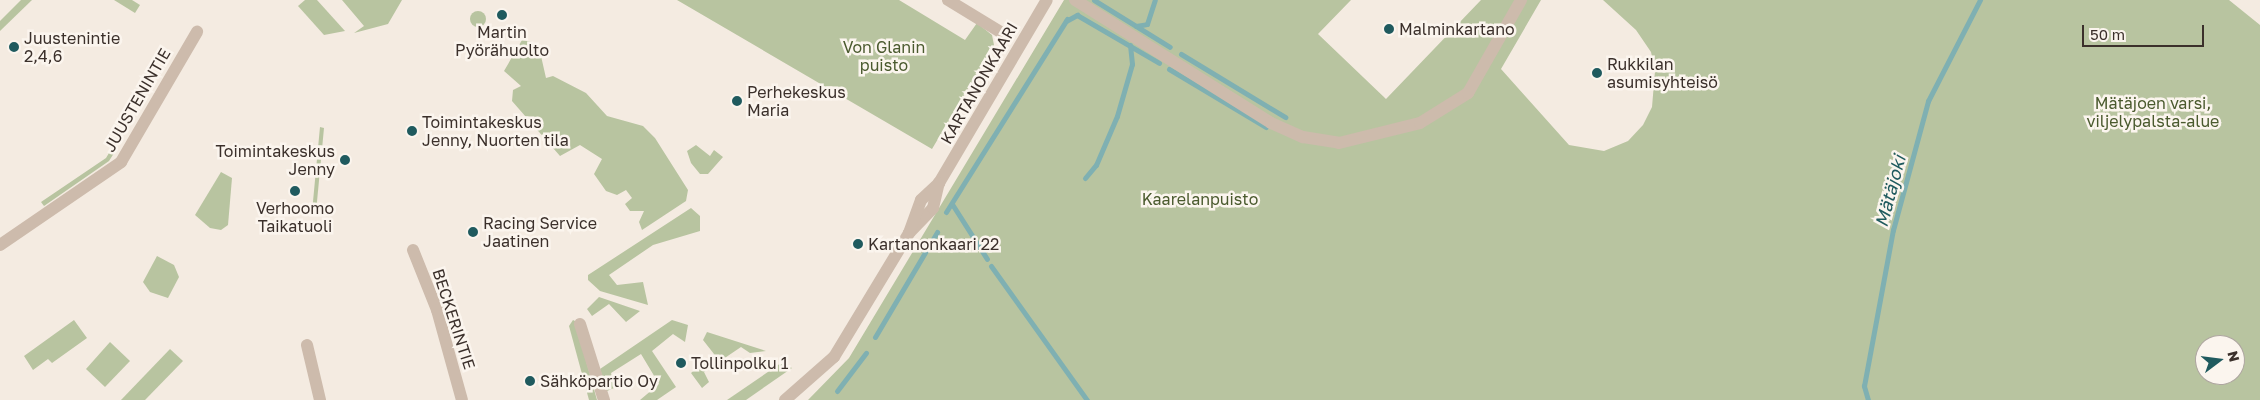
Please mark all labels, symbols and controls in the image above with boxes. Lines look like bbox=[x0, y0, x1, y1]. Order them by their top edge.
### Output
marker: Martin Pyörähuolto bbox=[496, 9, 508, 21]
scale bar bbox=[2085, 15, 2208, 47]
street label: KARTANONKAARI bbox=[936, 19, 1022, 147]
place label: Malminkartano bbox=[1399, 19, 1515, 39]
place label: Martin Pyörähuolto bbox=[455, 22, 549, 60]
marker: Malminkartano bbox=[1383, 23, 1395, 35]
text: 50 m bbox=[2090, 25, 2125, 43]
place label: Juustenintie 2,4,6 bbox=[24, 28, 120, 66]
park label: Von Glanin puisto bbox=[843, 37, 925, 75]
marker: Juustenintie 2,4,6 bbox=[8, 41, 20, 53]
street label: JUUSTENINTIE bbox=[100, 45, 174, 155]
place label: Rukkilan asumisyhteisö bbox=[1607, 54, 1718, 92]
marker: Rukkilan asumisyhteisö bbox=[1591, 67, 1603, 79]
place label: Perhekeskus Maria bbox=[747, 82, 846, 120]
park label: Mätäjoen varsi, viljelypalsta-alue bbox=[2087, 93, 2219, 131]
marker: Perhekeskus Maria bbox=[731, 95, 743, 107]
place label: Toimintakeskus Jenny, Nuorten tila bbox=[422, 112, 569, 150]
marker: Toimintakeskus Jenny, Nuorten tila bbox=[406, 125, 418, 137]
place label: Toimintakeskus Jenny bbox=[215, 141, 335, 179]
water label: Mätäjoki bbox=[1870, 153, 1910, 229]
marker: Toimintakeskus Jenny bbox=[339, 154, 351, 166]
marker: Verhoomo Taikatuoli bbox=[289, 185, 301, 197]
park label: Kaarelanpuisto bbox=[1142, 189, 1258, 209]
place label: Verhoomo Taikatuoli bbox=[256, 198, 334, 236]
place label: Racing Service Jaatinen bbox=[483, 213, 597, 251]
marker: Racing Service Jaatinen bbox=[467, 226, 479, 238]
place label: Kartanonkaari 22 bbox=[868, 234, 999, 254]
marker: Kartanonkaari 22 bbox=[852, 238, 864, 250]
street label: BECKERINTIE bbox=[429, 266, 479, 372]
north arrow bbox=[2195, 335, 2245, 385]
text: N bbox=[2224, 349, 2244, 364]
place label: Tollinpolku 1 bbox=[691, 353, 788, 373]
marker: Tollinpolku 1 bbox=[675, 357, 687, 369]
place label: Sähköpartio Oy bbox=[540, 371, 658, 391]
marker: Sähköpartio Oy bbox=[524, 375, 536, 387]

